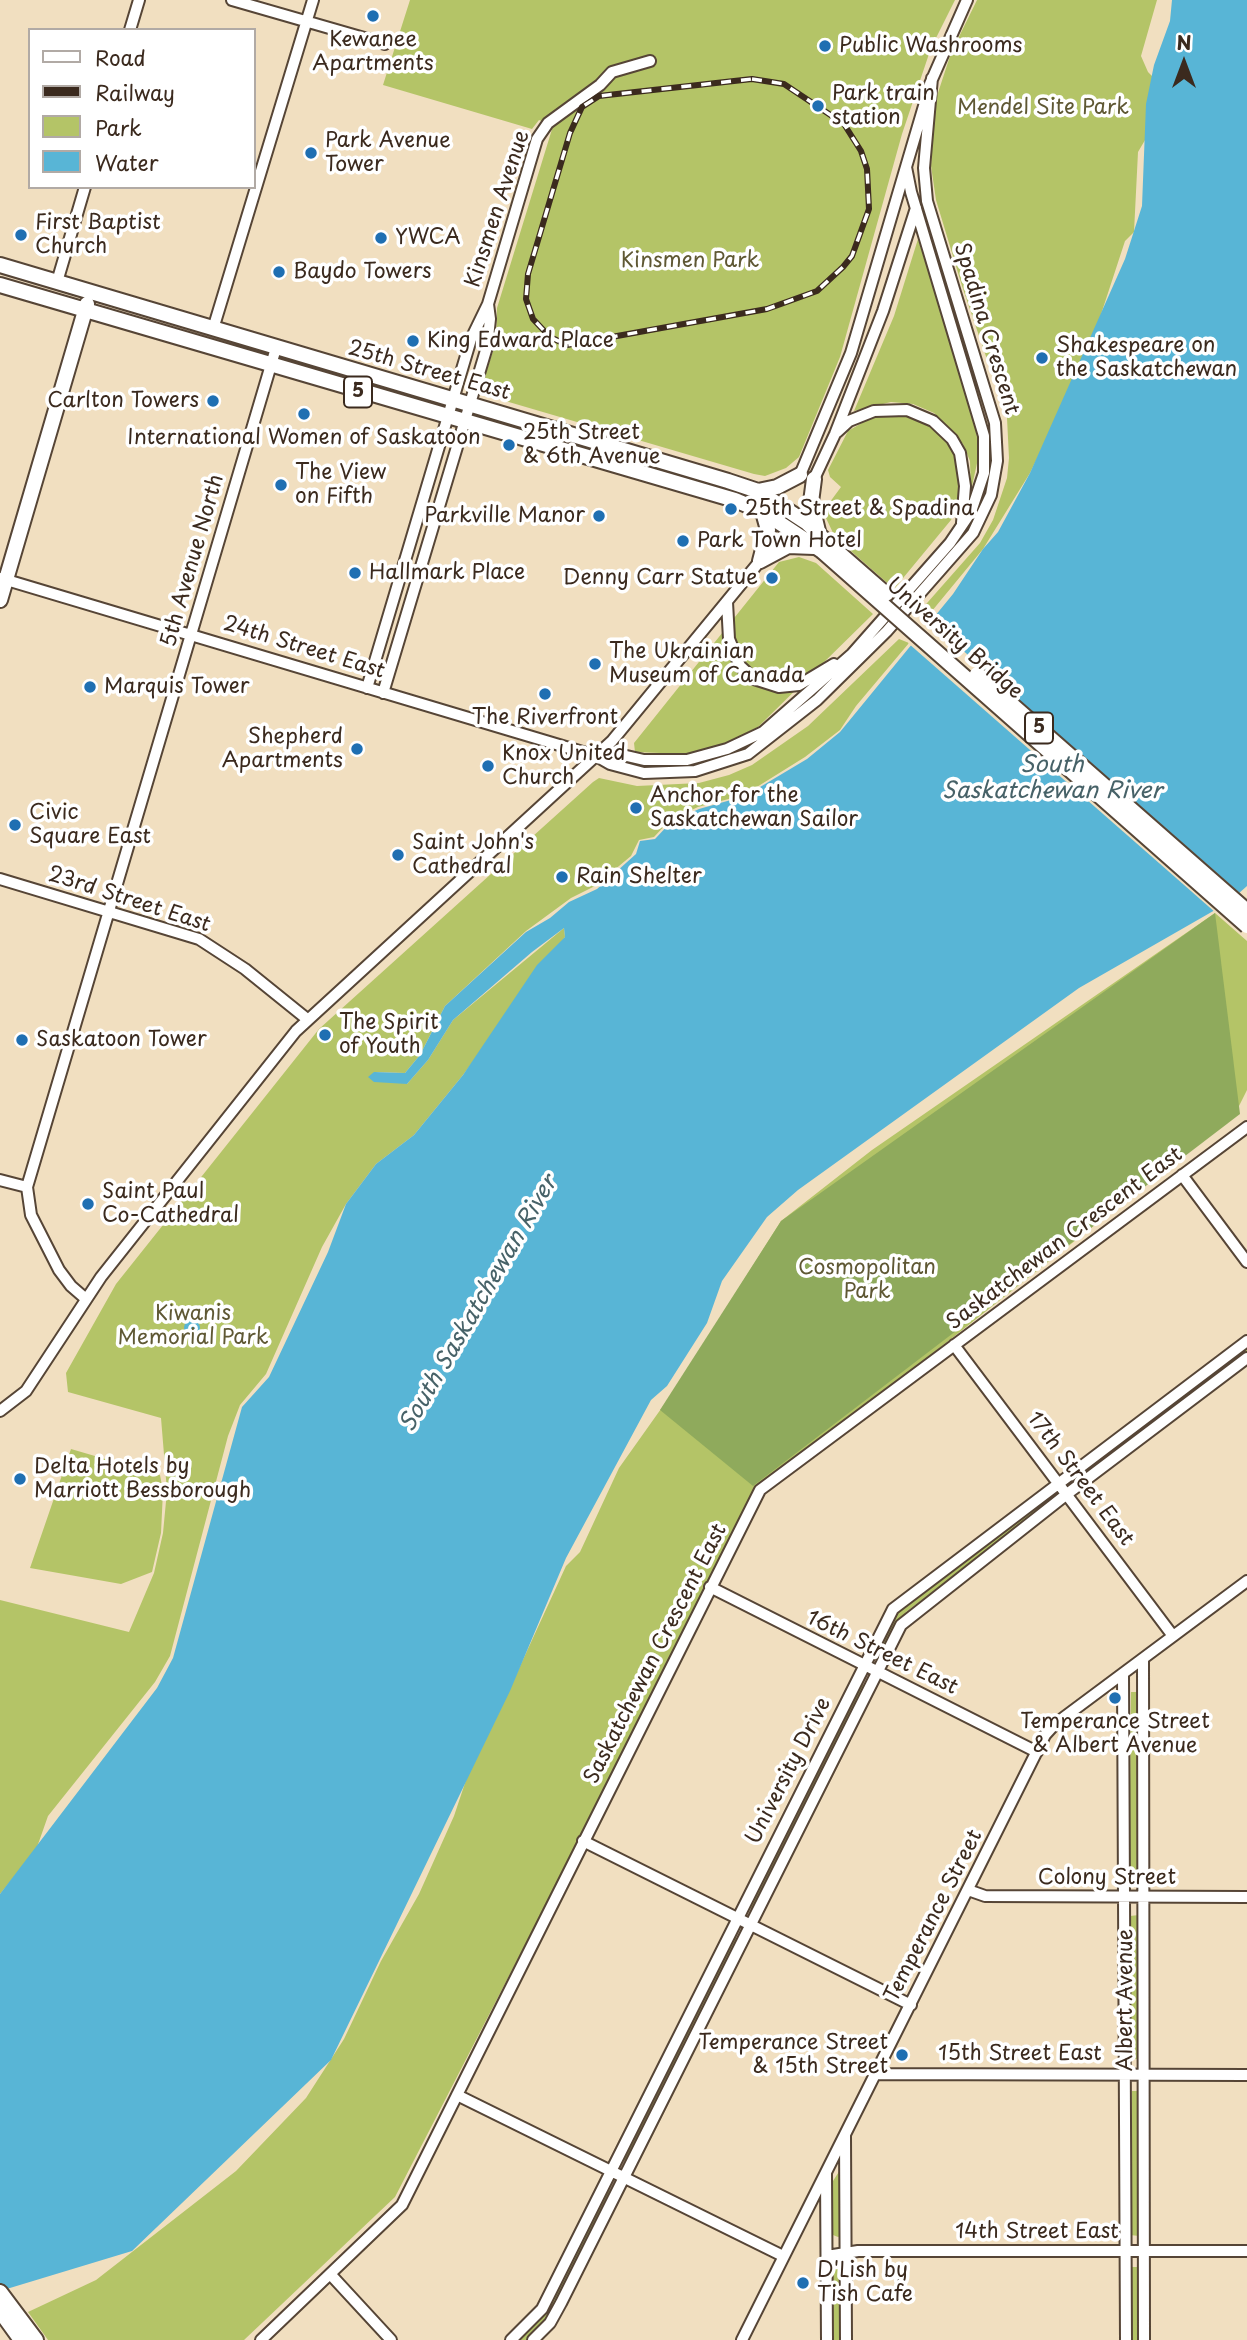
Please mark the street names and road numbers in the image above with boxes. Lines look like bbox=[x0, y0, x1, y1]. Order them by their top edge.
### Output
street label: Kinsmen Avenue bbox=[461, 127, 535, 291]
street label: Spadina Crescent bbox=[948, 240, 1024, 418]
street label: 25th Street East bbox=[345, 336, 513, 406]
road number: 5 bbox=[344, 376, 372, 408]
street label: 5th Avenue North bbox=[156, 472, 230, 650]
street label: University Bridge bbox=[881, 573, 1027, 705]
street label: 24th Street East bbox=[220, 611, 388, 685]
road number: 5 bbox=[1025, 712, 1053, 744]
street label: 23rd Street East bbox=[45, 862, 213, 938]
street label: Saskatchewan Crescent East bbox=[942, 1142, 1188, 1336]
street label: 17th Street East bbox=[1021, 1407, 1139, 1551]
street label: Saskatchewan Crescent East bbox=[579, 1520, 733, 1788]
street label: 16th Street East bbox=[802, 1606, 962, 1700]
street label: University Drive bbox=[741, 1693, 837, 1849]
street label: Temperance Street bbox=[880, 1826, 988, 2006]
street label: Colony Street bbox=[1038, 1865, 1176, 1891]
street label: Albert Avenue bbox=[1113, 1929, 1139, 2071]
street label: 15th Street East bbox=[938, 2041, 1102, 2067]
street label: 14th Street East bbox=[955, 2219, 1119, 2245]

